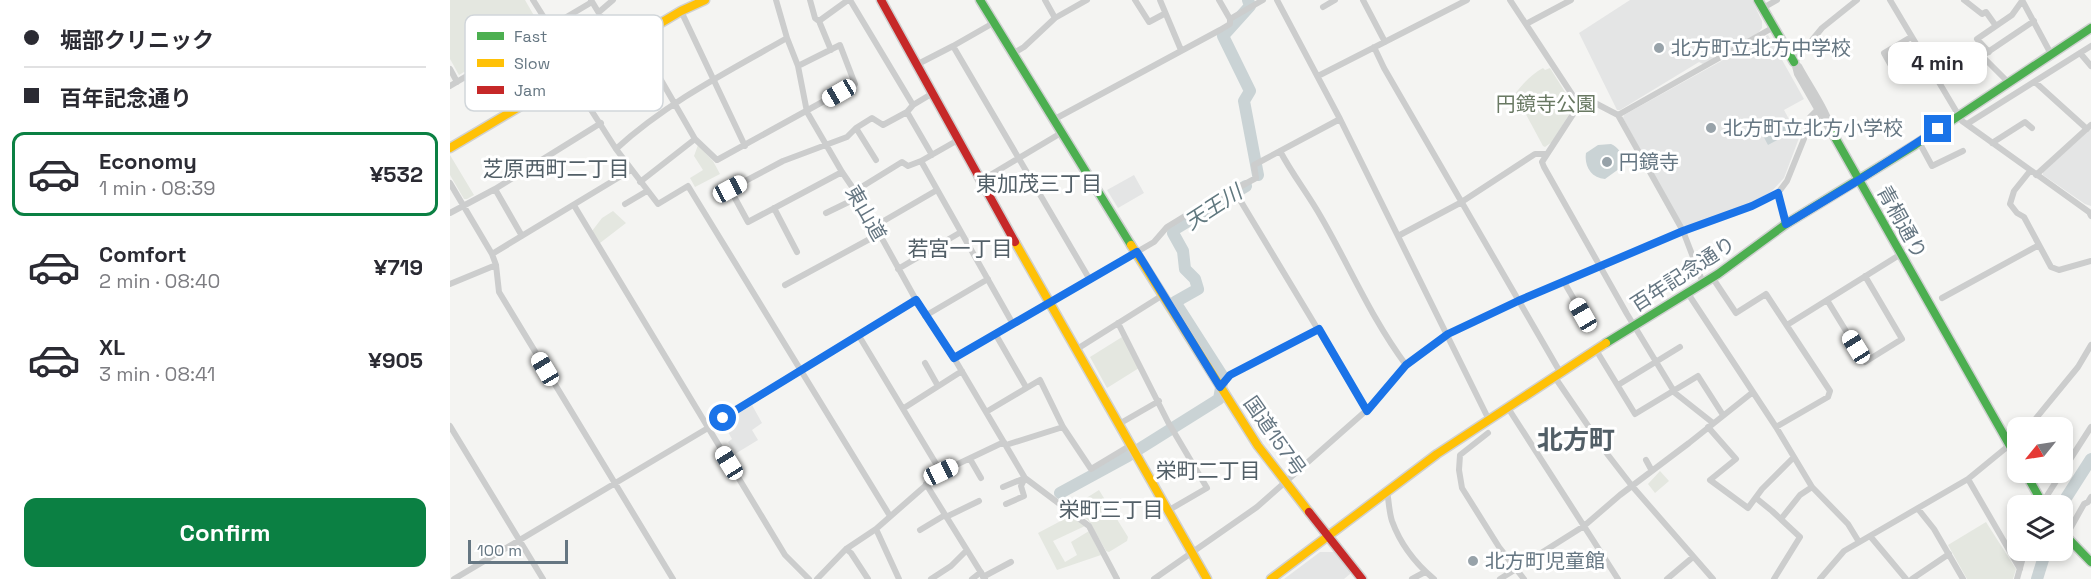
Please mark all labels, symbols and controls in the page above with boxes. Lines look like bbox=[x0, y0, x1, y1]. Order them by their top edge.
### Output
legend bbox=[465, 15, 663, 111]
text: 堀部クリニック bbox=[60, 26, 214, 54]
text: Fast bbox=[514, 26, 547, 47]
place label: 北方町立北方中学校 bbox=[1671, 35, 1851, 61]
marker: 北方町立北方中学校 bbox=[1652, 41, 1666, 55]
callout: 4 min bbox=[1888, 42, 1988, 84]
text: 4 min bbox=[1911, 50, 1964, 76]
text: Slow bbox=[514, 53, 550, 74]
car bbox=[819, 76, 859, 110]
text: Jam bbox=[514, 80, 546, 101]
text: 百年記念通り bbox=[60, 84, 192, 112]
park label: 円鏡寺公園 bbox=[1496, 91, 1596, 117]
place label: 北方町立北方小学校 bbox=[1723, 115, 1903, 141]
route end bbox=[1924, 115, 1951, 142]
marker: 北方町立北方小学校 bbox=[1704, 121, 1718, 135]
icon: car bbox=[27, 147, 81, 201]
text: Economy bbox=[99, 147, 197, 175]
place label: 円鏡寺 bbox=[1619, 149, 1679, 175]
district label: 芝原西町二丁目 bbox=[483, 155, 630, 182]
marker: 円鏡寺 bbox=[1600, 155, 1614, 169]
text: ¥532 bbox=[370, 160, 423, 188]
district label: 東加茂三丁目 bbox=[976, 170, 1102, 197]
car bbox=[710, 173, 750, 205]
text: 1 min · 08:39 bbox=[99, 175, 216, 201]
water label: 天王川 bbox=[1179, 177, 1248, 235]
street label: 東山道 bbox=[840, 181, 892, 245]
street label: 青桐通り bbox=[1871, 181, 1933, 263]
street label: 百年記念通り bbox=[1626, 230, 1740, 318]
district label: 若宮一丁目 bbox=[908, 235, 1013, 262]
icon: car bbox=[27, 240, 81, 294]
text: Comfort bbox=[99, 240, 187, 268]
text: ¥719 bbox=[374, 253, 423, 281]
text: 2 min · 08:40 bbox=[99, 268, 220, 294]
car bbox=[1566, 295, 1600, 335]
car bbox=[1839, 327, 1873, 367]
icon: car bbox=[27, 333, 81, 387]
text: XL bbox=[99, 333, 125, 361]
text: ¥905 bbox=[368, 346, 423, 374]
car bbox=[528, 349, 562, 389]
text: 3 min · 08:41 bbox=[99, 361, 215, 387]
street label: 国道157号 bbox=[1238, 391, 1312, 481]
route start bbox=[709, 404, 736, 431]
north arrow bbox=[2007, 417, 2073, 483]
map controls bbox=[2007, 417, 2073, 561]
district label: 北方町 bbox=[1537, 423, 1615, 457]
car bbox=[712, 443, 746, 483]
car bbox=[921, 456, 961, 488]
district label: 栄町二丁目 bbox=[1156, 457, 1261, 484]
button: layers bbox=[2007, 495, 2073, 561]
district label: 栄町三丁目 bbox=[1059, 496, 1164, 523]
button: Confirm bbox=[24, 498, 426, 567]
scale bar bbox=[468, 537, 568, 564]
text: 100 m bbox=[477, 540, 522, 561]
place label: 北方町児童館 bbox=[1485, 548, 1605, 574]
marker: 北方町児童館 bbox=[1466, 554, 1480, 568]

